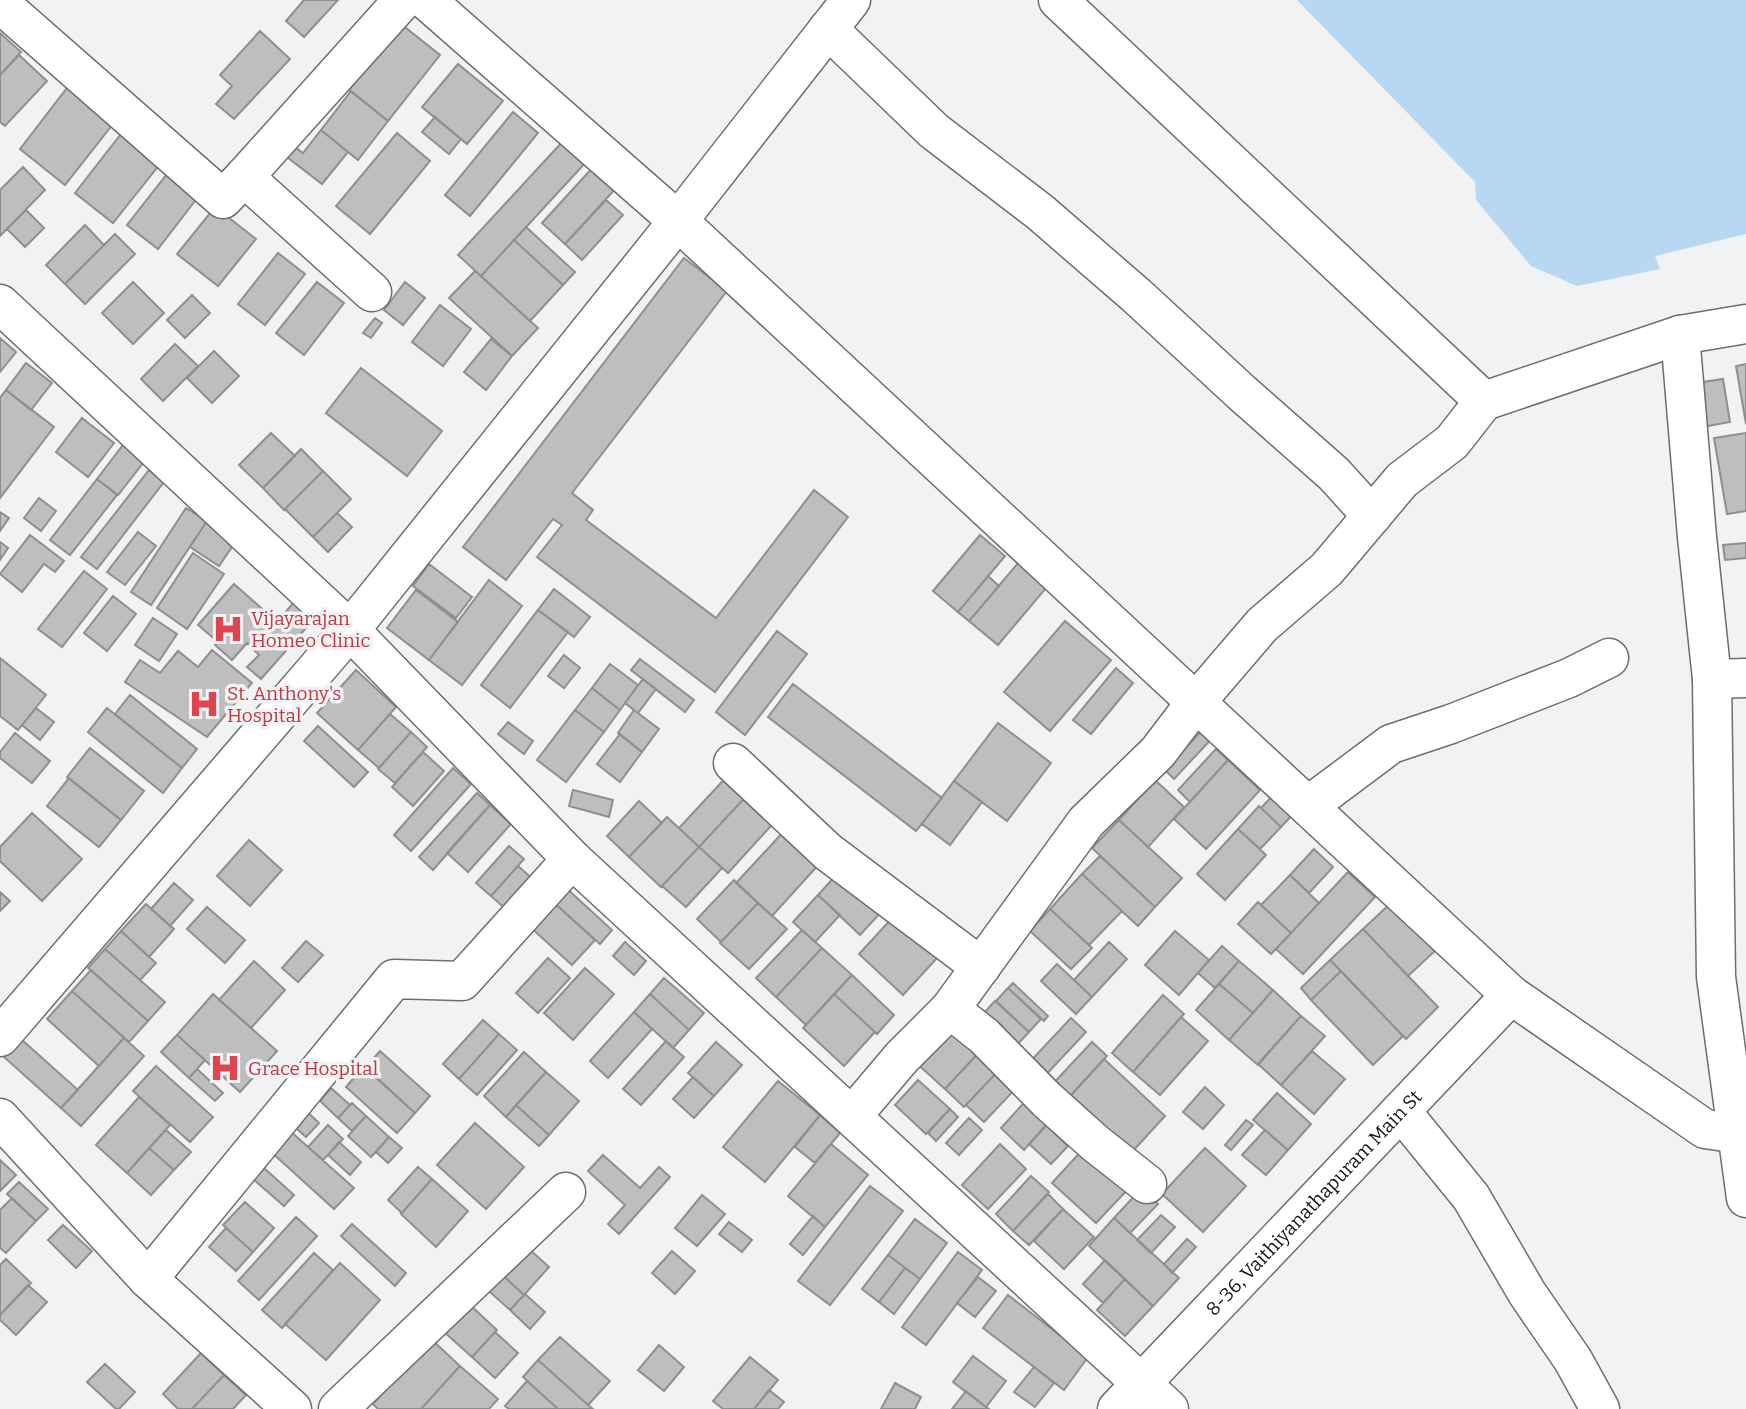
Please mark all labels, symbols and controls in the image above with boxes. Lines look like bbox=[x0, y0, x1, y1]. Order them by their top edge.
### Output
place label: Vijayarajan Homeo Clinic bbox=[251, 607, 371, 652]
hospital icon: Vijayarajan Homeo Clinic bbox=[211, 612, 245, 646]
place label: St. Anthony's Hospital bbox=[227, 682, 341, 727]
hospital icon: St. Anthony's Hospital bbox=[187, 687, 221, 721]
hospital icon: Grace Hospital bbox=[208, 1051, 242, 1085]
place label: Grace Hospital bbox=[248, 1057, 378, 1080]
street label: 8-36, Vaithiyanathapuram Main St bbox=[1201, 1085, 1427, 1320]

